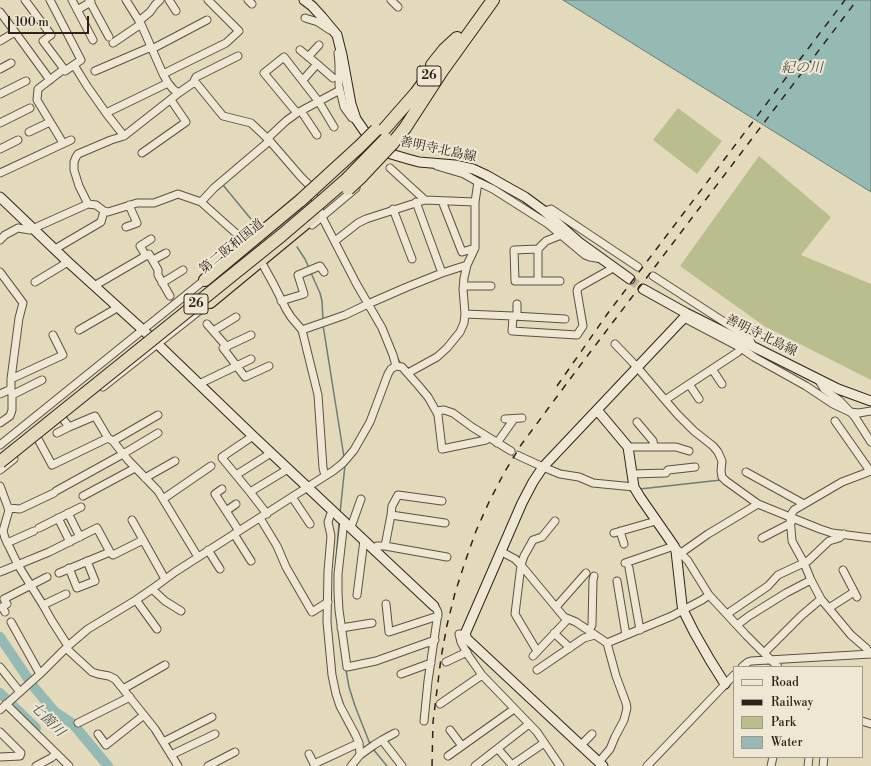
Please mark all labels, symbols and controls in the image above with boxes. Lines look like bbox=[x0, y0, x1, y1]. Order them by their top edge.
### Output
scale bar bbox=[10, 8, 91, 34]
text: 100 m bbox=[15, 15, 49, 30]
water label: 紀の川 bbox=[781, 61, 823, 77]
road number: 26 bbox=[417, 66, 441, 86]
street label: 善明寺北島線 bbox=[398, 134, 478, 166]
street label: 第二阪和国道 bbox=[197, 216, 267, 278]
road number: 26 bbox=[184, 294, 208, 314]
street label: 善明寺北島線 bbox=[723, 312, 799, 360]
legend bbox=[733, 666, 863, 758]
text: Road bbox=[771, 675, 799, 690]
text: Railway bbox=[771, 695, 813, 710]
water label: 七箇川 bbox=[26, 699, 68, 741]
text: Park bbox=[771, 715, 796, 730]
text: Water bbox=[771, 735, 803, 750]

